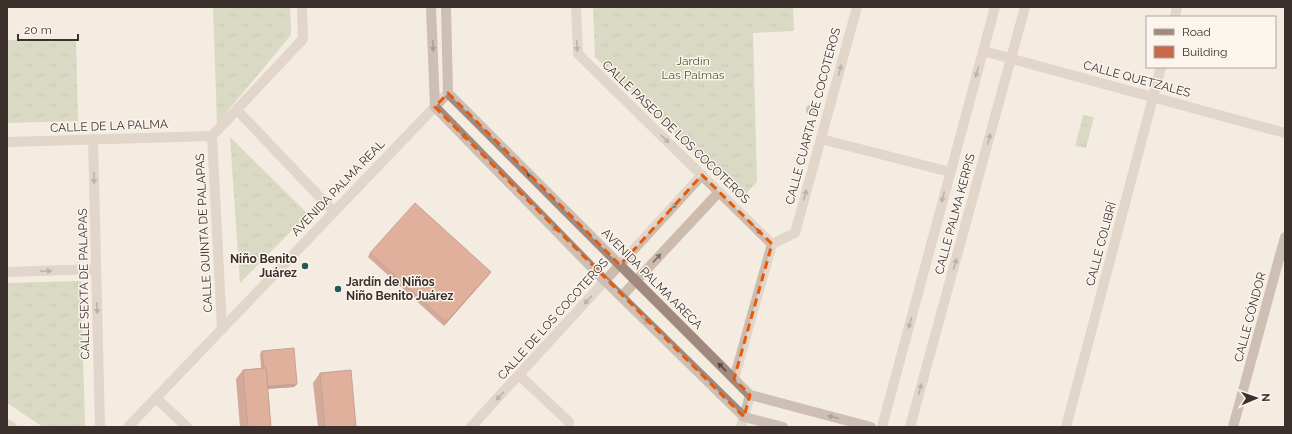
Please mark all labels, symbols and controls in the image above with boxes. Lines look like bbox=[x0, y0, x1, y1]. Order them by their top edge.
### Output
scale bar bbox=[18, 16, 78, 42]
legend bbox=[1146, 16, 1276, 68]
text: 20 m bbox=[24, 23, 52, 37]
text: Road bbox=[1182, 25, 1211, 39]
street label: CALLE CUARTA DE COCOTEROS bbox=[783, 26, 843, 206]
one-way arrow bbox=[429, 40, 436, 52]
one-way arrow bbox=[574, 40, 581, 52]
text: Building bbox=[1182, 45, 1228, 59]
park label: Jardín Las Palmas bbox=[662, 54, 725, 82]
street label: CALLE PASEO DE LOS COCOTEROS bbox=[599, 58, 753, 206]
street label: CALLE QUETZALES bbox=[1082, 58, 1192, 100]
one-way arrow bbox=[837, 63, 843, 75]
one-way arrow bbox=[974, 66, 980, 78]
street label: CALLE DE LA PALMA bbox=[50, 117, 168, 135]
one-way arrow bbox=[457, 130, 467, 140]
one-way arrow bbox=[986, 132, 992, 144]
one-way arrow bbox=[660, 134, 670, 144]
street label: AVENIDA PALMA REAL bbox=[289, 137, 387, 239]
street label: CALLE PALMA KERPIS bbox=[932, 152, 978, 276]
street label: CALLE QUINTA DE PALAPAS bbox=[193, 153, 215, 313]
one-way arrow bbox=[526, 171, 536, 181]
one-way arrow bbox=[91, 172, 97, 185]
one-way arrow bbox=[802, 189, 808, 201]
one-way arrow bbox=[940, 191, 946, 203]
one-way arrow bbox=[671, 199, 680, 209]
street label: CALLE COLIBRÍ bbox=[1083, 200, 1119, 288]
street label: CALLE SEXTA DE PALAPAS bbox=[76, 208, 92, 360]
one-way arrow bbox=[548, 222, 558, 232]
one-way arrow bbox=[753, 225, 763, 235]
street label: AVENIDA PALMA ARECA bbox=[599, 226, 705, 332]
place label: Niño Benito Juárez bbox=[230, 252, 297, 280]
one-way arrow bbox=[652, 253, 662, 263]
street label: CALLE DE LOS COCOTEROS bbox=[495, 255, 611, 383]
one-way arrow bbox=[952, 258, 958, 270]
marker: Niño Benito Juárez bbox=[300, 261, 310, 271]
one-way arrow bbox=[40, 268, 53, 274]
street label: CALLE CÓNDOR bbox=[1231, 270, 1269, 363]
place label: Jardín de Niños Niño Benito Juárez bbox=[346, 275, 453, 303]
marker: Jardín de Niños Niño Benito Juárez bbox=[333, 284, 343, 294]
one-way arrow bbox=[583, 295, 592, 305]
one-way arrow bbox=[94, 302, 100, 315]
one-way arrow bbox=[640, 315, 650, 325]
one-way arrow bbox=[906, 317, 912, 329]
one-way arrow bbox=[717, 362, 727, 372]
north arrow bbox=[1236, 378, 1276, 418]
one-way arrow bbox=[918, 383, 924, 396]
one-way arrow bbox=[495, 391, 505, 401]
text: N bbox=[1259, 393, 1272, 402]
one-way arrow bbox=[827, 414, 839, 420]

